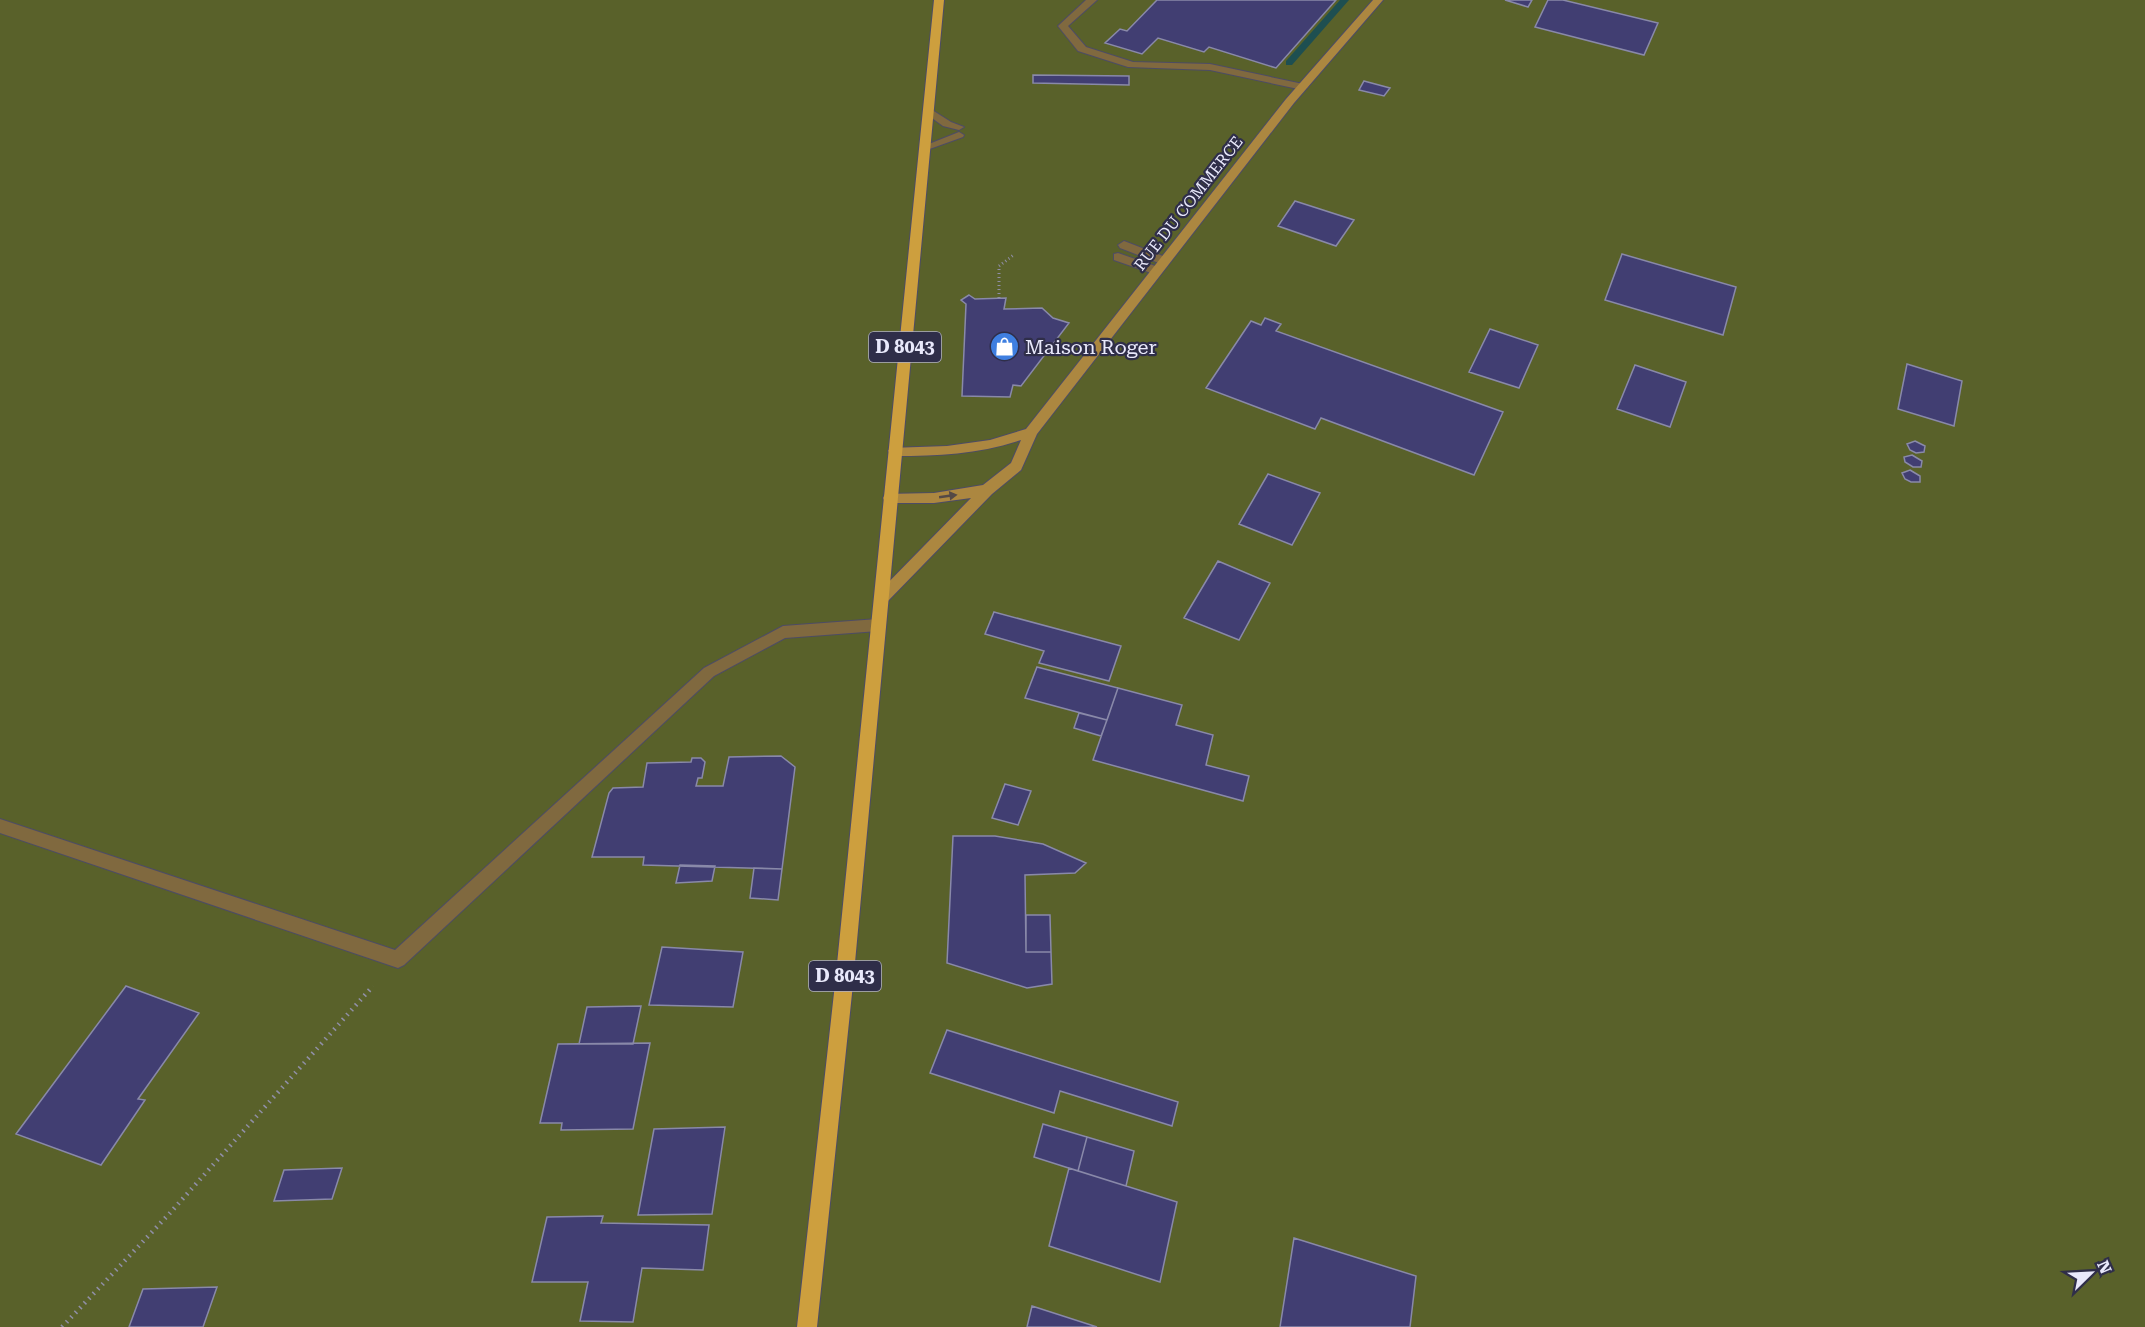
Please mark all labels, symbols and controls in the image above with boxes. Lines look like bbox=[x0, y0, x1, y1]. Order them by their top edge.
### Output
street label: RUE DU COMMERCE bbox=[1130, 132, 1247, 274]
shop icon: Maison Roger bbox=[988, 331, 1020, 363]
road number: D 8043 bbox=[869, 332, 941, 362]
place label: Maison Roger bbox=[1025, 335, 1157, 359]
one-way arrow bbox=[939, 491, 958, 500]
road number: D 8043 bbox=[809, 961, 881, 991]
north arrow bbox=[2061, 1243, 2121, 1303]
text: N bbox=[2093, 1258, 2115, 1277]

